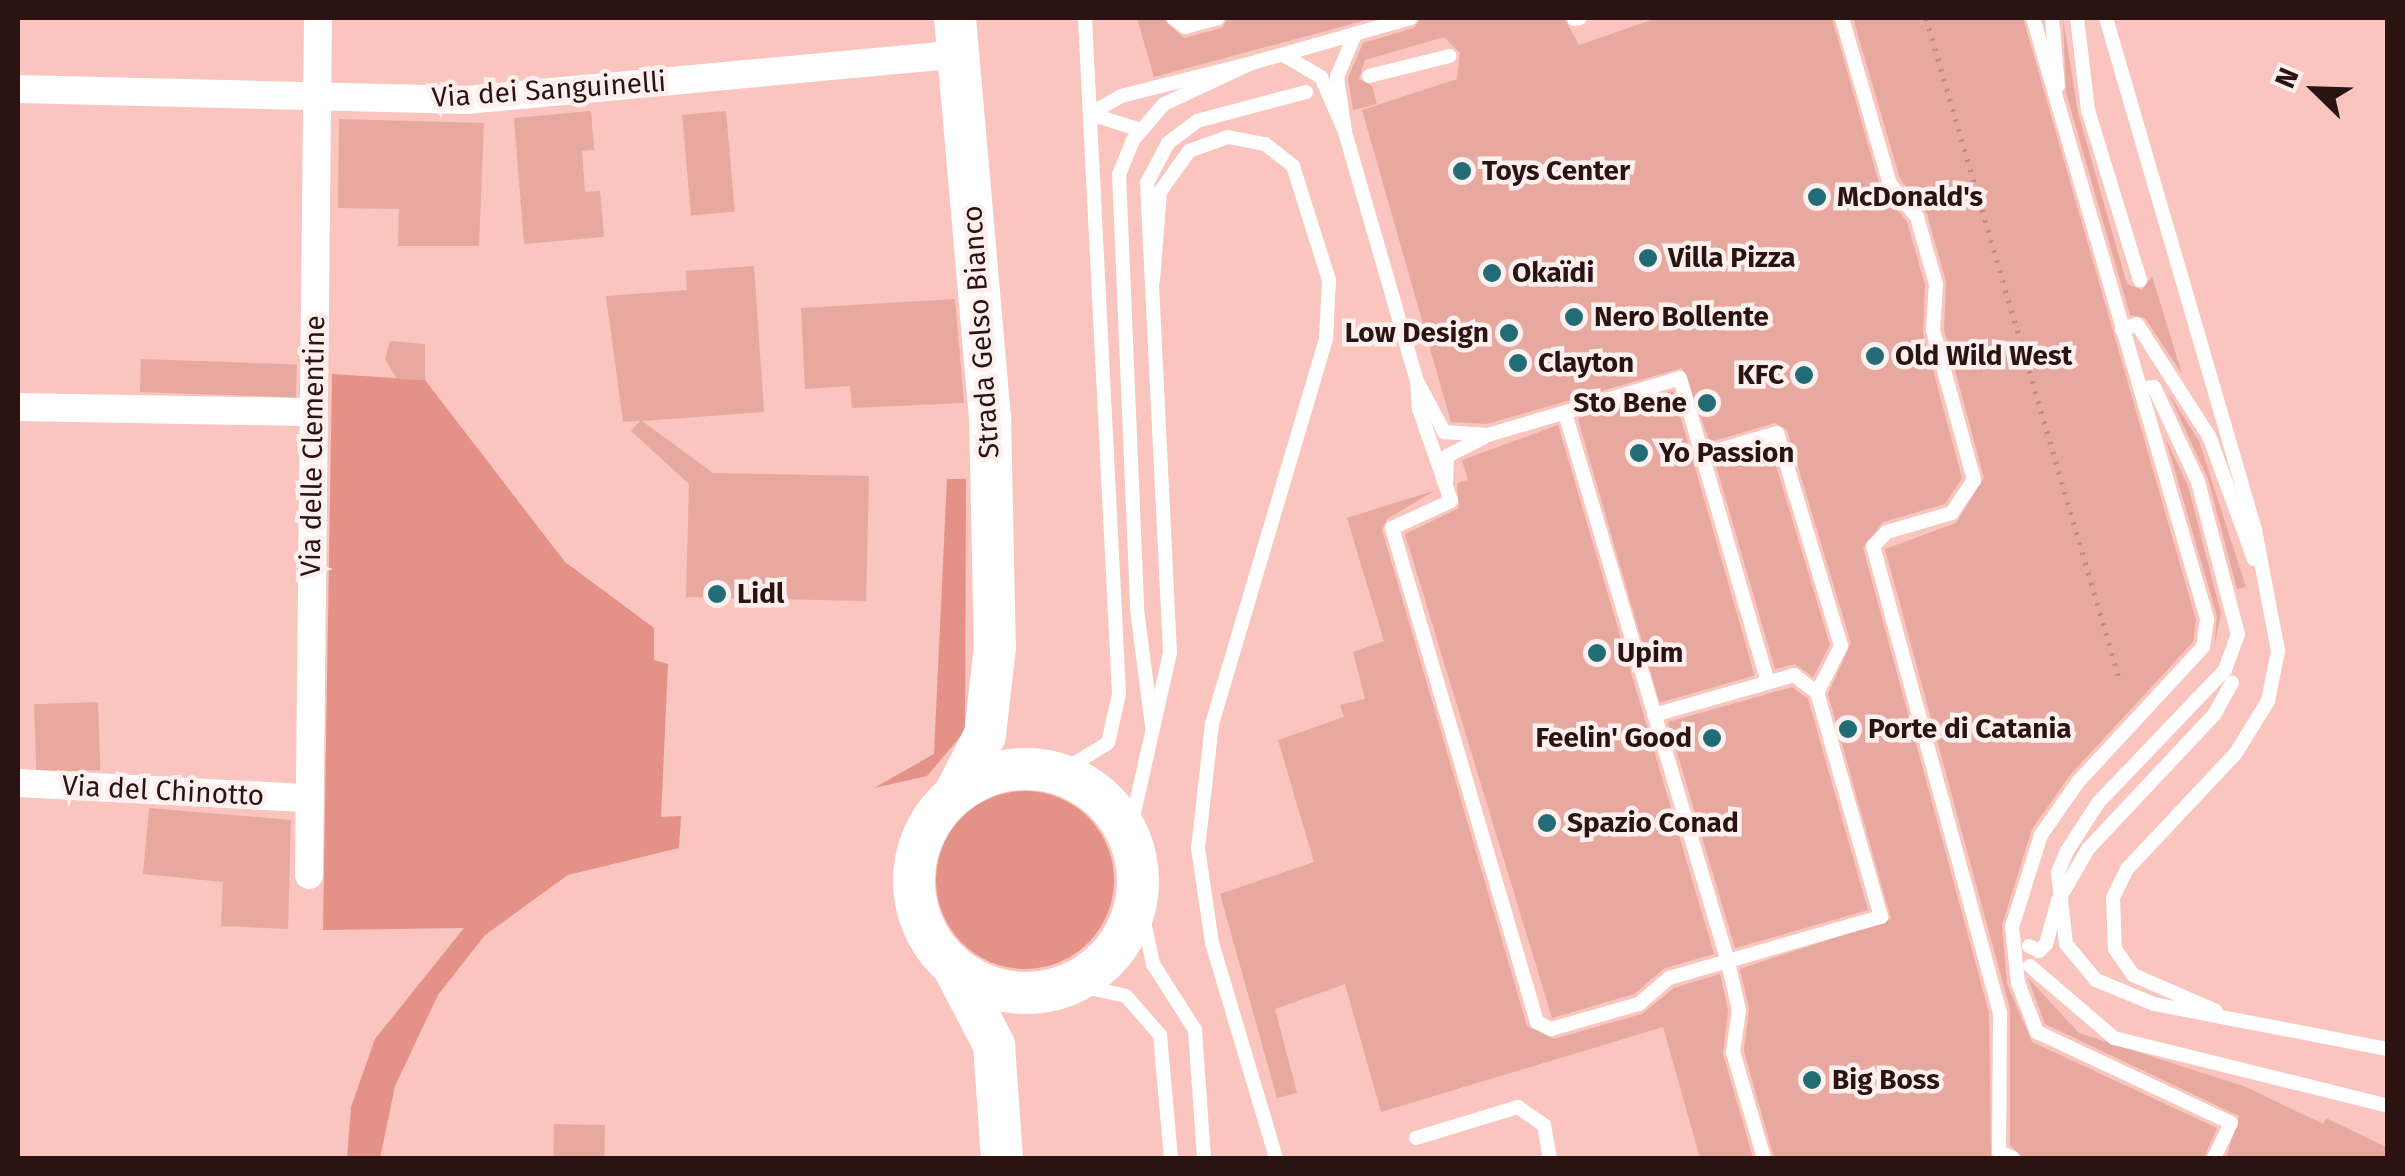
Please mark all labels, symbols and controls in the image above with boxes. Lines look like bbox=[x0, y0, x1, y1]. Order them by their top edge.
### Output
north arrow bbox=[2265, 40, 2365, 140]
text: N bbox=[2268, 63, 2306, 93]
street label: Via dei Sanguinelli bbox=[431, 65, 667, 115]
place label: Toys Center bbox=[1482, 154, 1630, 188]
marker: Toys Center bbox=[1451, 160, 1473, 182]
place label: McDonald's bbox=[1837, 180, 1983, 214]
marker: McDonald's bbox=[1806, 186, 1828, 208]
street label: Strada Gelso Bianco bbox=[955, 204, 1007, 460]
place label: Villa Pizza bbox=[1668, 241, 1796, 275]
marker: Villa Pizza bbox=[1637, 247, 1659, 269]
place label: Okaïdi bbox=[1512, 256, 1594, 290]
marker: Okaïdi bbox=[1481, 262, 1503, 284]
place label: Nero Bollente bbox=[1594, 300, 1769, 334]
marker: Nero Bollente bbox=[1563, 306, 1585, 328]
street label: Via delle Clementine bbox=[294, 315, 332, 577]
place label: Low Design bbox=[1345, 316, 1489, 350]
marker: Low Design bbox=[1498, 322, 1520, 344]
place label: Old Wild West bbox=[1895, 339, 2072, 373]
marker: Old Wild West bbox=[1864, 345, 1886, 367]
place label: Clayton bbox=[1538, 346, 1634, 380]
marker: Clayton bbox=[1507, 352, 1529, 374]
place label: KFC bbox=[1737, 358, 1784, 392]
marker: KFC bbox=[1793, 364, 1815, 386]
place label: Sto Bene bbox=[1573, 386, 1687, 420]
marker: Sto Bene bbox=[1696, 392, 1718, 414]
place label: Yo Passion bbox=[1659, 436, 1794, 470]
marker: Yo Passion bbox=[1628, 442, 1650, 464]
place label: Lidl bbox=[737, 577, 784, 611]
marker: Lidl bbox=[706, 583, 728, 605]
place label: Upim bbox=[1617, 636, 1683, 670]
marker: Upim bbox=[1586, 642, 1608, 664]
place label: Porte di Catania bbox=[1868, 712, 2072, 746]
marker: Porte di Catania bbox=[1837, 718, 1859, 740]
place label: Feelin' Good bbox=[1535, 721, 1692, 755]
marker: Feelin' Good bbox=[1701, 727, 1723, 749]
street label: Via del Chinotto bbox=[61, 769, 265, 813]
place label: Spazio Conad bbox=[1567, 806, 1739, 840]
marker: Spazio Conad bbox=[1536, 812, 1558, 834]
place label: Big Boss bbox=[1832, 1063, 1940, 1097]
marker: Big Boss bbox=[1801, 1069, 1823, 1091]

